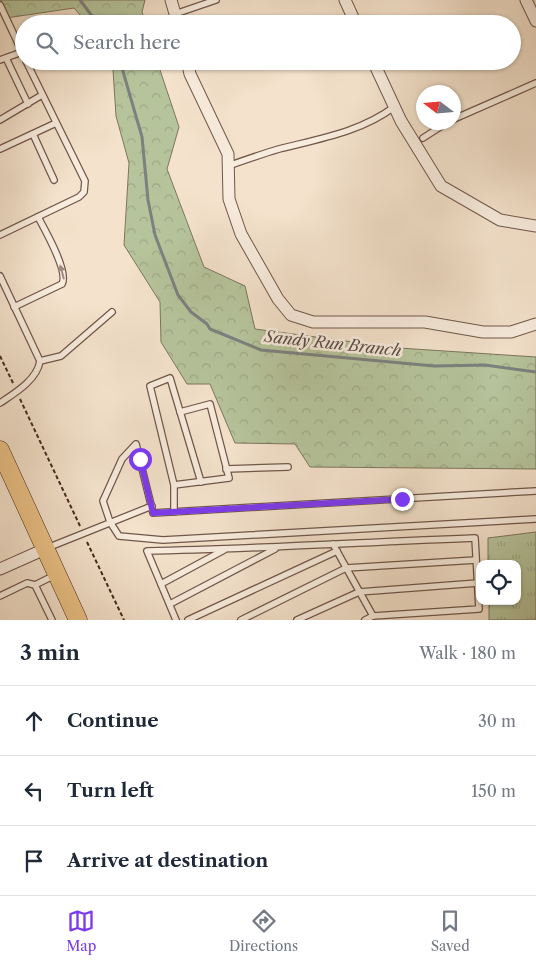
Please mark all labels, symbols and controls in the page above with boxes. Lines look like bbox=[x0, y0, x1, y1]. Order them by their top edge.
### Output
search box bbox=[15, 15, 521, 70]
icon: search bbox=[33, 29, 61, 57]
text: Search here bbox=[73, 31, 181, 54]
north arrow bbox=[416, 85, 461, 130]
one-way arrow bbox=[58, 264, 66, 279]
water label: Sandy Run Branch bbox=[263, 326, 402, 360]
route start bbox=[129, 448, 152, 471]
route end bbox=[391, 488, 414, 511]
map controls bbox=[476, 560, 521, 605]
button: locate bbox=[476, 560, 521, 605]
text: 3 min bbox=[20, 640, 80, 665]
text: Walk · 180 m bbox=[419, 643, 516, 663]
icon: ahead bbox=[20, 707, 48, 735]
text: Continue bbox=[67, 709, 159, 732]
text: 30 m bbox=[478, 711, 516, 731]
icon: left bbox=[20, 777, 48, 805]
text: Turn left bbox=[67, 779, 154, 802]
text: 150 m bbox=[471, 781, 516, 801]
icon: arrive bbox=[20, 847, 48, 875]
text: Arrive at destination bbox=[67, 849, 268, 872]
tab: Map bbox=[66, 907, 96, 955]
tab: Directions bbox=[229, 907, 298, 955]
tab: Saved bbox=[431, 907, 470, 955]

